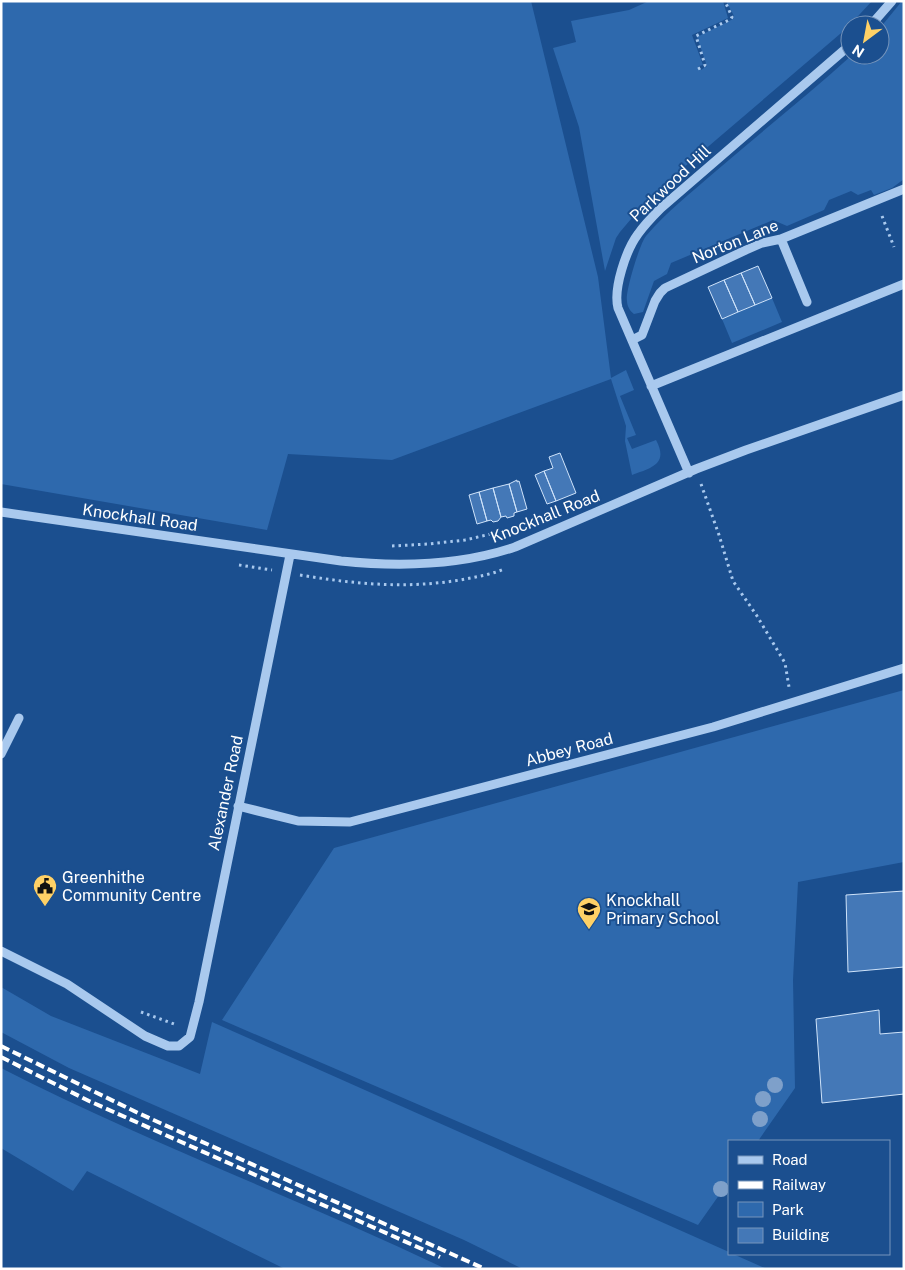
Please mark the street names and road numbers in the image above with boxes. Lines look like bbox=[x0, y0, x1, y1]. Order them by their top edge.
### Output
street label: Parkwood Hill bbox=[626, 141, 715, 226]
street label: Norton Lane bbox=[689, 216, 781, 267]
street label: Knockhall Road bbox=[488, 486, 603, 547]
street label: Knockhall Road bbox=[81, 500, 199, 535]
street label: Abbey Road bbox=[523, 729, 615, 770]
street label: Alexander Road bbox=[204, 734, 247, 853]

